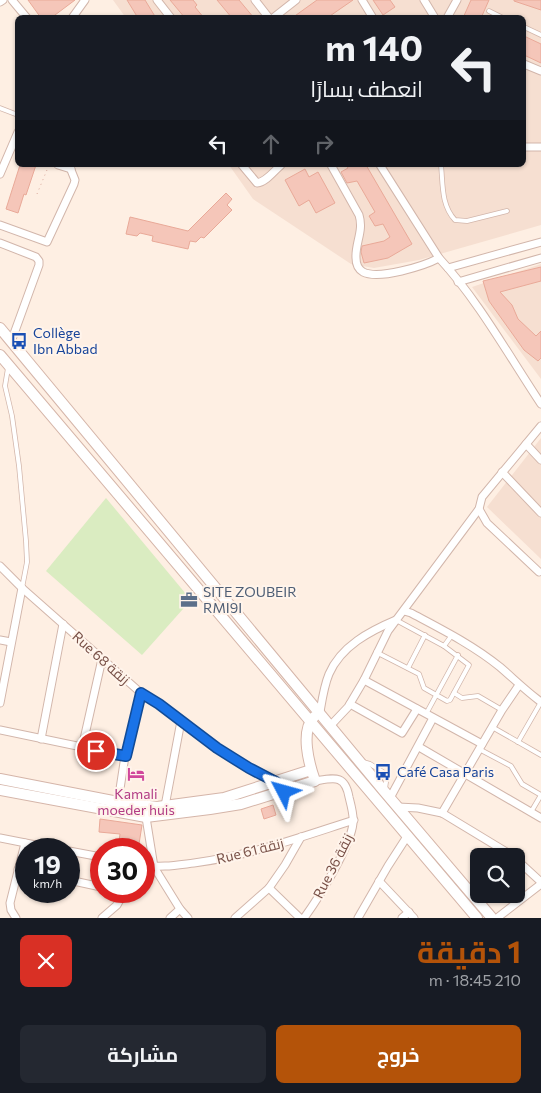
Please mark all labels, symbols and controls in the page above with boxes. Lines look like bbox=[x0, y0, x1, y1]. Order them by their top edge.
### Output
text: 140 m bbox=[325, 25, 423, 68]
icon: left bbox=[441, 35, 506, 100]
text: انعطف يسارًا bbox=[310, 75, 423, 102]
icon: left bbox=[204, 130, 232, 158]
icon: ahead bbox=[257, 130, 285, 158]
icon: right bbox=[310, 130, 338, 158]
place label: Collège Ibn Abbad bbox=[33, 324, 98, 357]
bus stop icon: Collège Ibn Abbad bbox=[9, 331, 29, 351]
place label: SITE ZOUBEIR RMI9I bbox=[203, 583, 297, 616]
office icon: SITE ZOUBEIR RMI9I bbox=[179, 590, 199, 610]
street label: Rue 68 زنقة bbox=[69, 627, 134, 688]
pin bbox=[75, 730, 117, 772]
icon: arrive bbox=[82, 737, 110, 765]
bus stop icon: Café Casa Paris bbox=[373, 762, 393, 782]
place label: Café Casa Paris bbox=[397, 763, 494, 780]
hotel icon: Kamali moeder huis bbox=[126, 764, 146, 784]
position arrow bbox=[257, 765, 309, 817]
place label: Kamali moeder huis bbox=[97, 785, 175, 818]
street label: Rue 36 زنقة bbox=[309, 830, 356, 901]
street label: Rue 61 زنقة bbox=[214, 834, 285, 867]
speed limit sign: 30 bbox=[90, 838, 155, 903]
map controls bbox=[470, 848, 525, 903]
button: search bbox=[470, 848, 525, 903]
text: 19 bbox=[34, 849, 61, 879]
text: km/h bbox=[33, 876, 62, 890]
text: 1 دقيقة bbox=[417, 932, 521, 969]
button: close bbox=[20, 935, 72, 987]
text: 210 m · 18:45 bbox=[429, 970, 521, 989]
button: مشاركة bbox=[20, 1025, 266, 1083]
button: خروج bbox=[276, 1025, 521, 1083]

